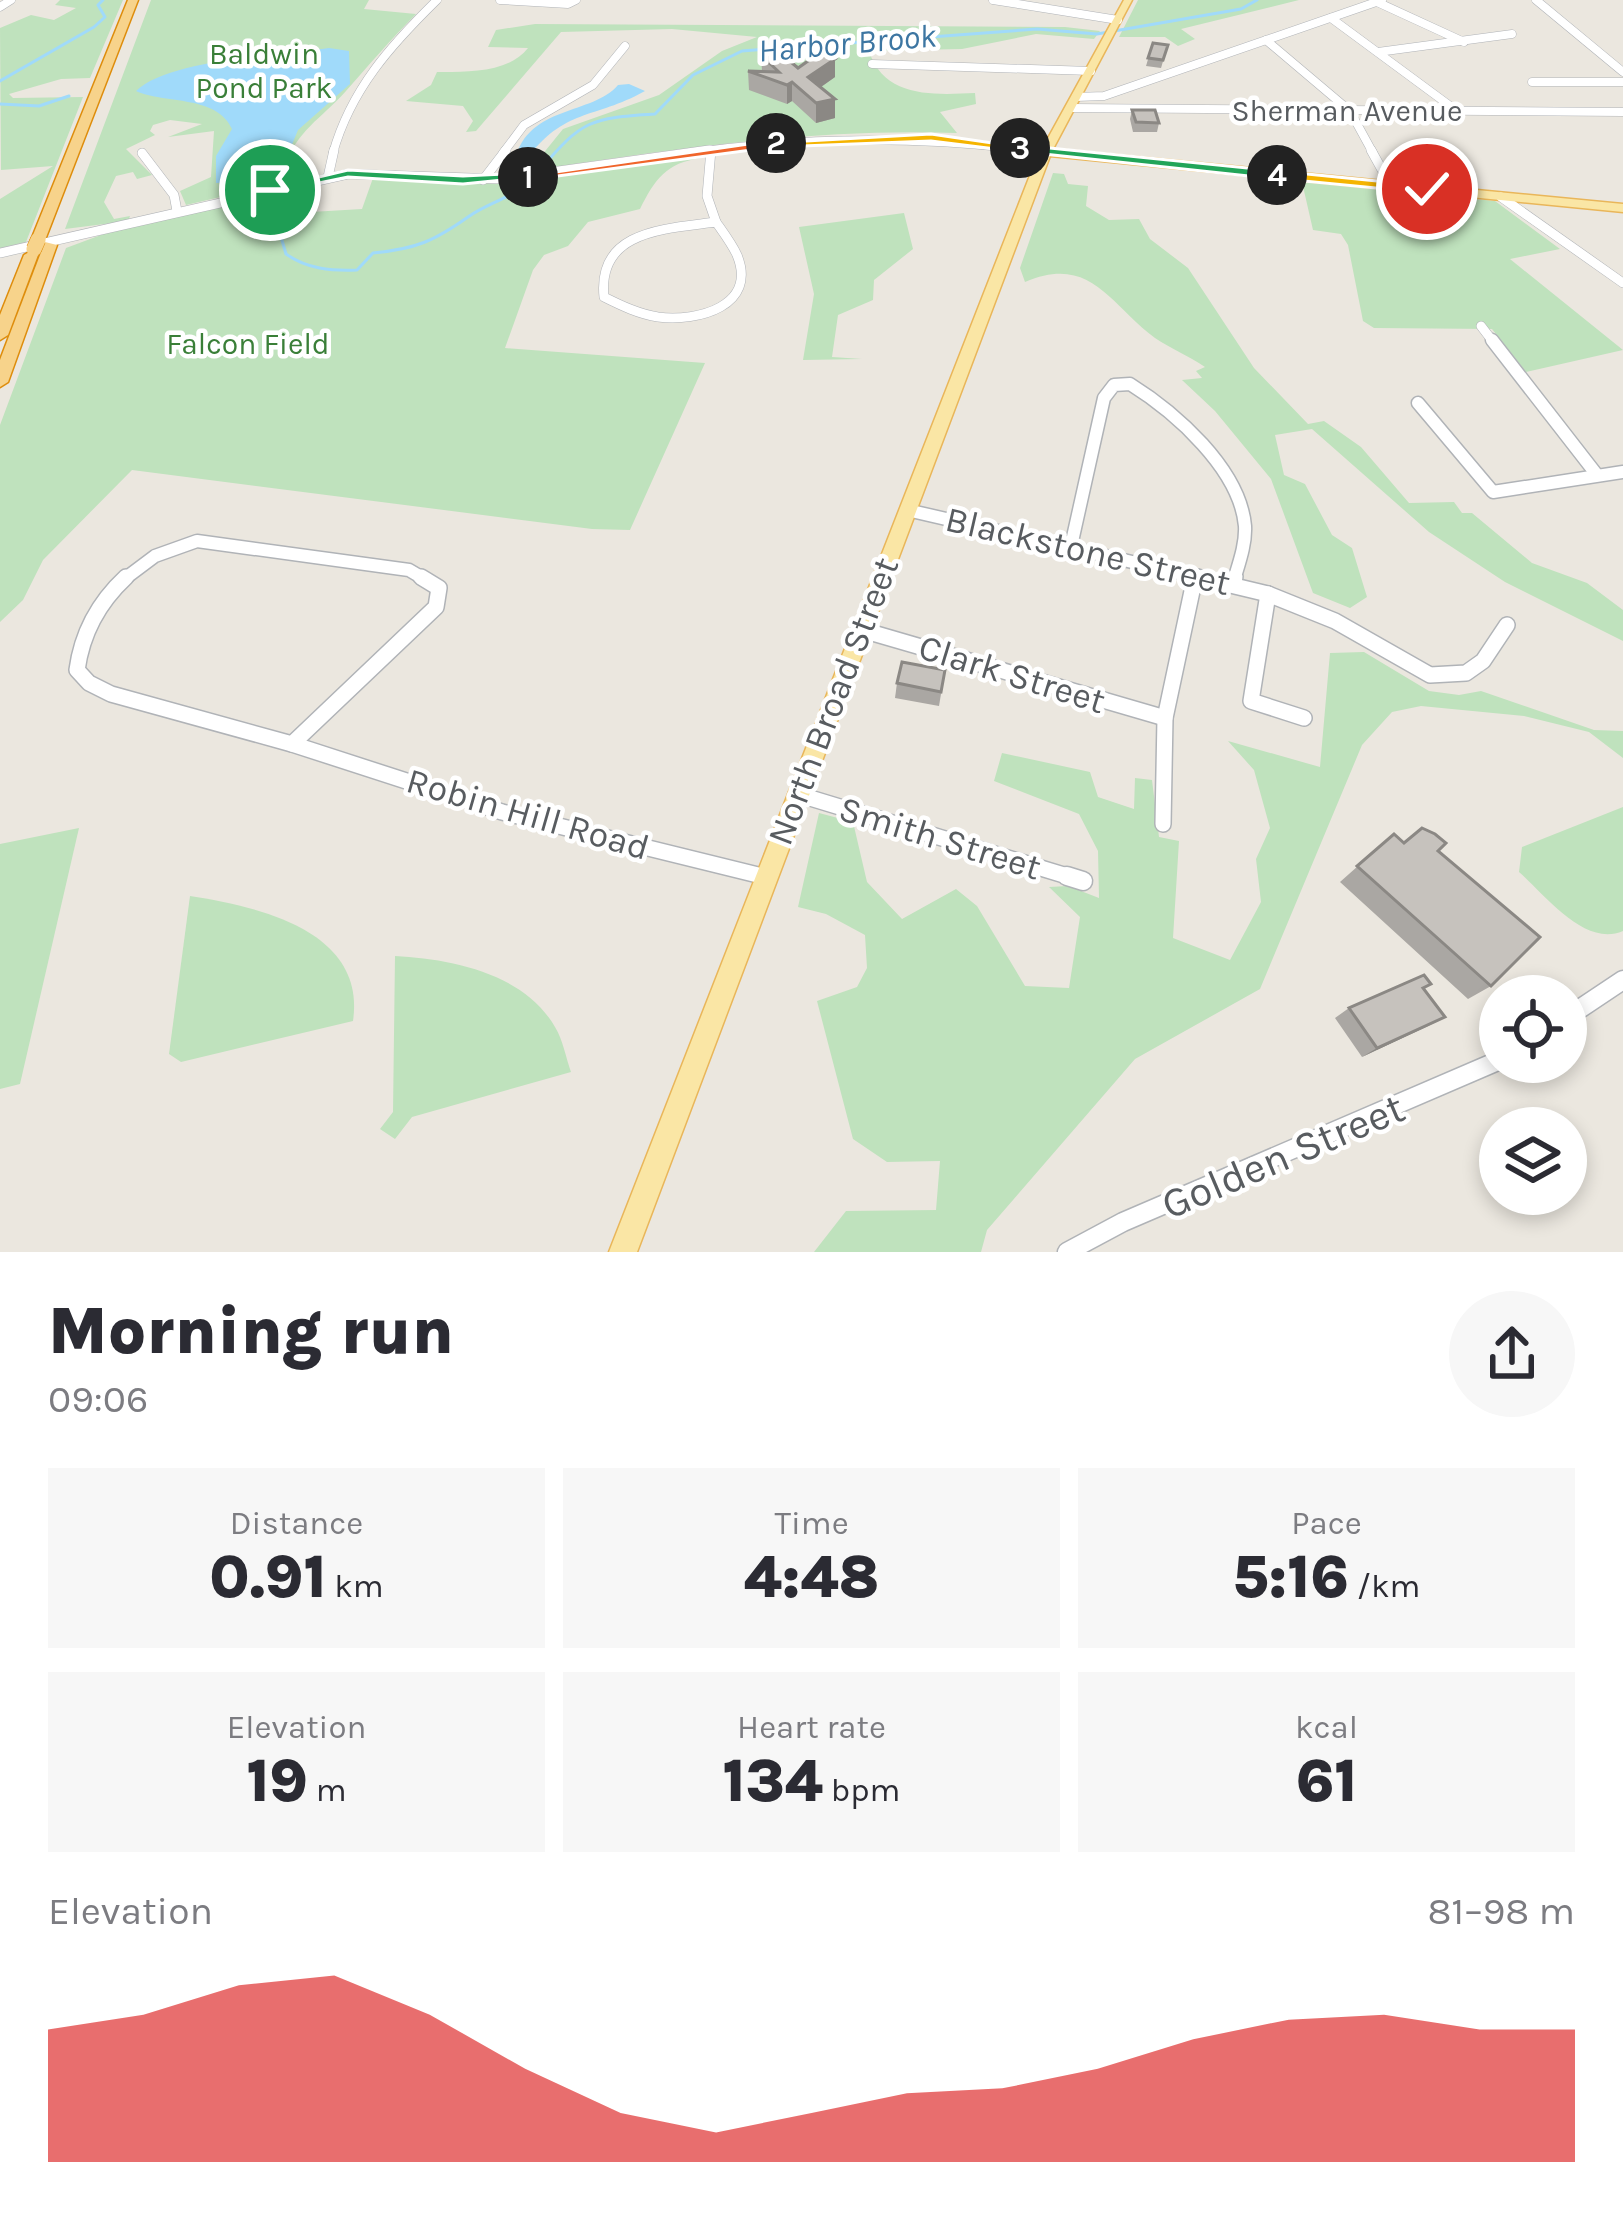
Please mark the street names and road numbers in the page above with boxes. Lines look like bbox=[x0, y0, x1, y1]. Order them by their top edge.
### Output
street label: Sherman Avenue bbox=[1231, 93, 1463, 129]
street label: Blackstone Street bbox=[942, 498, 1234, 604]
street label: North Broad Street bbox=[759, 551, 907, 851]
street label: Clark Street bbox=[914, 626, 1110, 722]
street label: Robin Hill Road bbox=[402, 759, 654, 869]
street label: Smith Street bbox=[834, 787, 1046, 889]
street label: Golden Street bbox=[1154, 1082, 1412, 1230]

